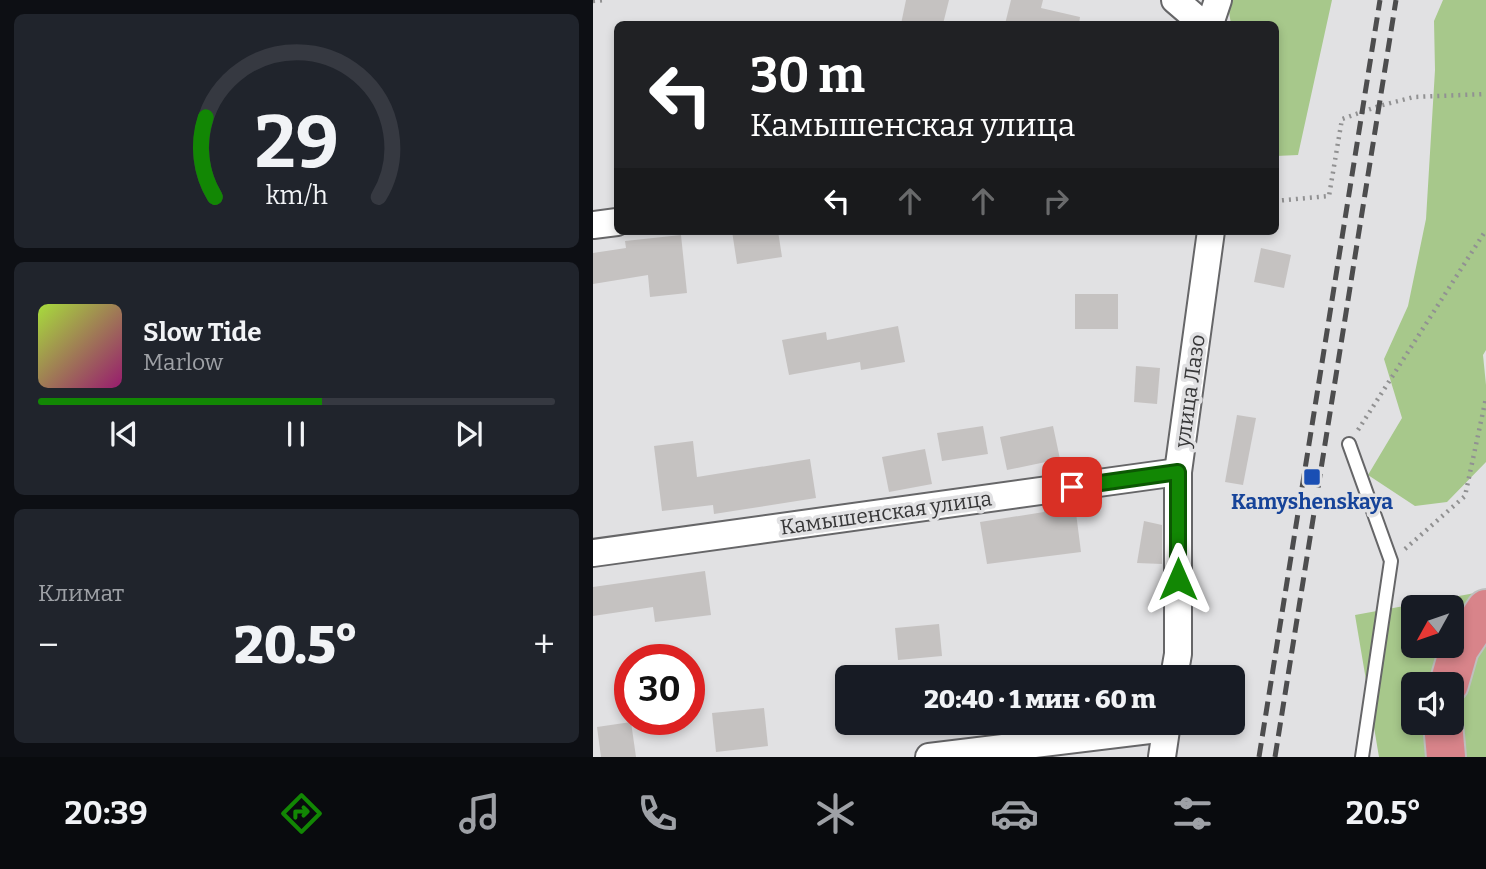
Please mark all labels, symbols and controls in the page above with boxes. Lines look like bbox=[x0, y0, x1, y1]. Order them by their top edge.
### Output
text: 30 m bbox=[750, 46, 865, 105]
icon: left bbox=[635, 49, 726, 140]
text: 29 bbox=[254, 99, 339, 186]
text: Камышенская улица bbox=[750, 106, 1075, 144]
text: km/h bbox=[266, 181, 328, 211]
icon: left bbox=[818, 182, 856, 220]
icon: ahead bbox=[891, 182, 929, 220]
icon: ahead bbox=[964, 182, 1002, 220]
icon: right bbox=[1037, 182, 1075, 220]
text: Slow Tide bbox=[143, 317, 262, 348]
street label: улица Лазо bbox=[1169, 333, 1211, 450]
text: Marlow bbox=[143, 348, 223, 376]
icon: previous bbox=[105, 415, 143, 453]
icon: pause bbox=[277, 415, 315, 453]
icon: next bbox=[450, 415, 488, 453]
pin bbox=[1042, 457, 1102, 517]
marker: Kamyshenskaya bbox=[1302, 467, 1322, 487]
icon: arrive bbox=[1053, 468, 1091, 506]
street label: Камышенская улица bbox=[779, 485, 994, 541]
place label: Kamyshenskaya bbox=[1231, 489, 1393, 515]
position arrow bbox=[1141, 542, 1215, 616]
text: Климат bbox=[38, 579, 124, 607]
north arrow bbox=[1401, 595, 1465, 658]
map controls bbox=[1401, 595, 1464, 735]
text: 20.5° bbox=[234, 614, 358, 677]
text: − bbox=[38, 622, 59, 668]
text: + bbox=[533, 622, 555, 668]
speed limit sign: 30 bbox=[614, 644, 705, 735]
button: sound bbox=[1401, 672, 1464, 735]
text: 20:40 · 1 мин · 60 m bbox=[924, 684, 1156, 715]
icon: directions bbox=[277, 789, 326, 838]
icon: music bbox=[455, 789, 504, 838]
icon: phone bbox=[633, 789, 682, 838]
icon: climate bbox=[811, 789, 860, 838]
icon: car bbox=[990, 789, 1039, 838]
icon: filters bbox=[1168, 789, 1217, 838]
text: 20:39 bbox=[65, 794, 148, 832]
text: 20.5° bbox=[1346, 794, 1421, 832]

